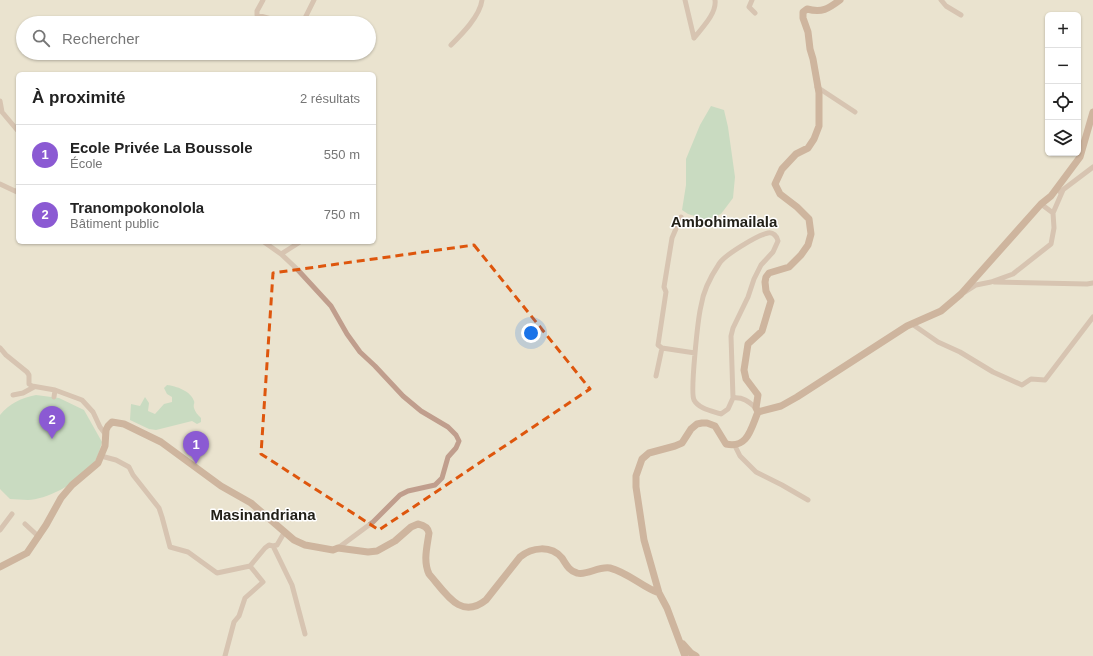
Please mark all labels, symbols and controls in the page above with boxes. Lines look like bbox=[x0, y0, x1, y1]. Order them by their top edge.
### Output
map controls bbox=[1045, 12, 1081, 156]
button: + bbox=[1045, 12, 1081, 48]
search box bbox=[16, 16, 376, 60]
icon: search bbox=[30, 27, 52, 49]
text: Rechercher bbox=[62, 30, 140, 47]
button: − bbox=[1045, 48, 1081, 84]
button: locate bbox=[1045, 84, 1081, 120]
text: À proximité bbox=[32, 88, 126, 107]
text: 2 résultats bbox=[300, 91, 360, 106]
button: layers bbox=[1045, 120, 1081, 156]
text: Ecole Privée La Boussole bbox=[70, 139, 253, 156]
text: 1 bbox=[41, 147, 49, 162]
text: 550 m bbox=[324, 147, 360, 162]
text: École bbox=[70, 156, 103, 171]
text: Tranompokonolola bbox=[70, 199, 204, 216]
text: 2 bbox=[41, 207, 49, 222]
text: 750 m bbox=[324, 207, 360, 222]
district label: Ambohimailala bbox=[671, 213, 778, 230]
text: Bâtiment public bbox=[70, 216, 159, 231]
your location bbox=[521, 323, 541, 343]
pin: 2 bbox=[39, 406, 65, 439]
pin: 1 bbox=[183, 431, 209, 464]
district label: Masinandriana bbox=[210, 506, 316, 523]

